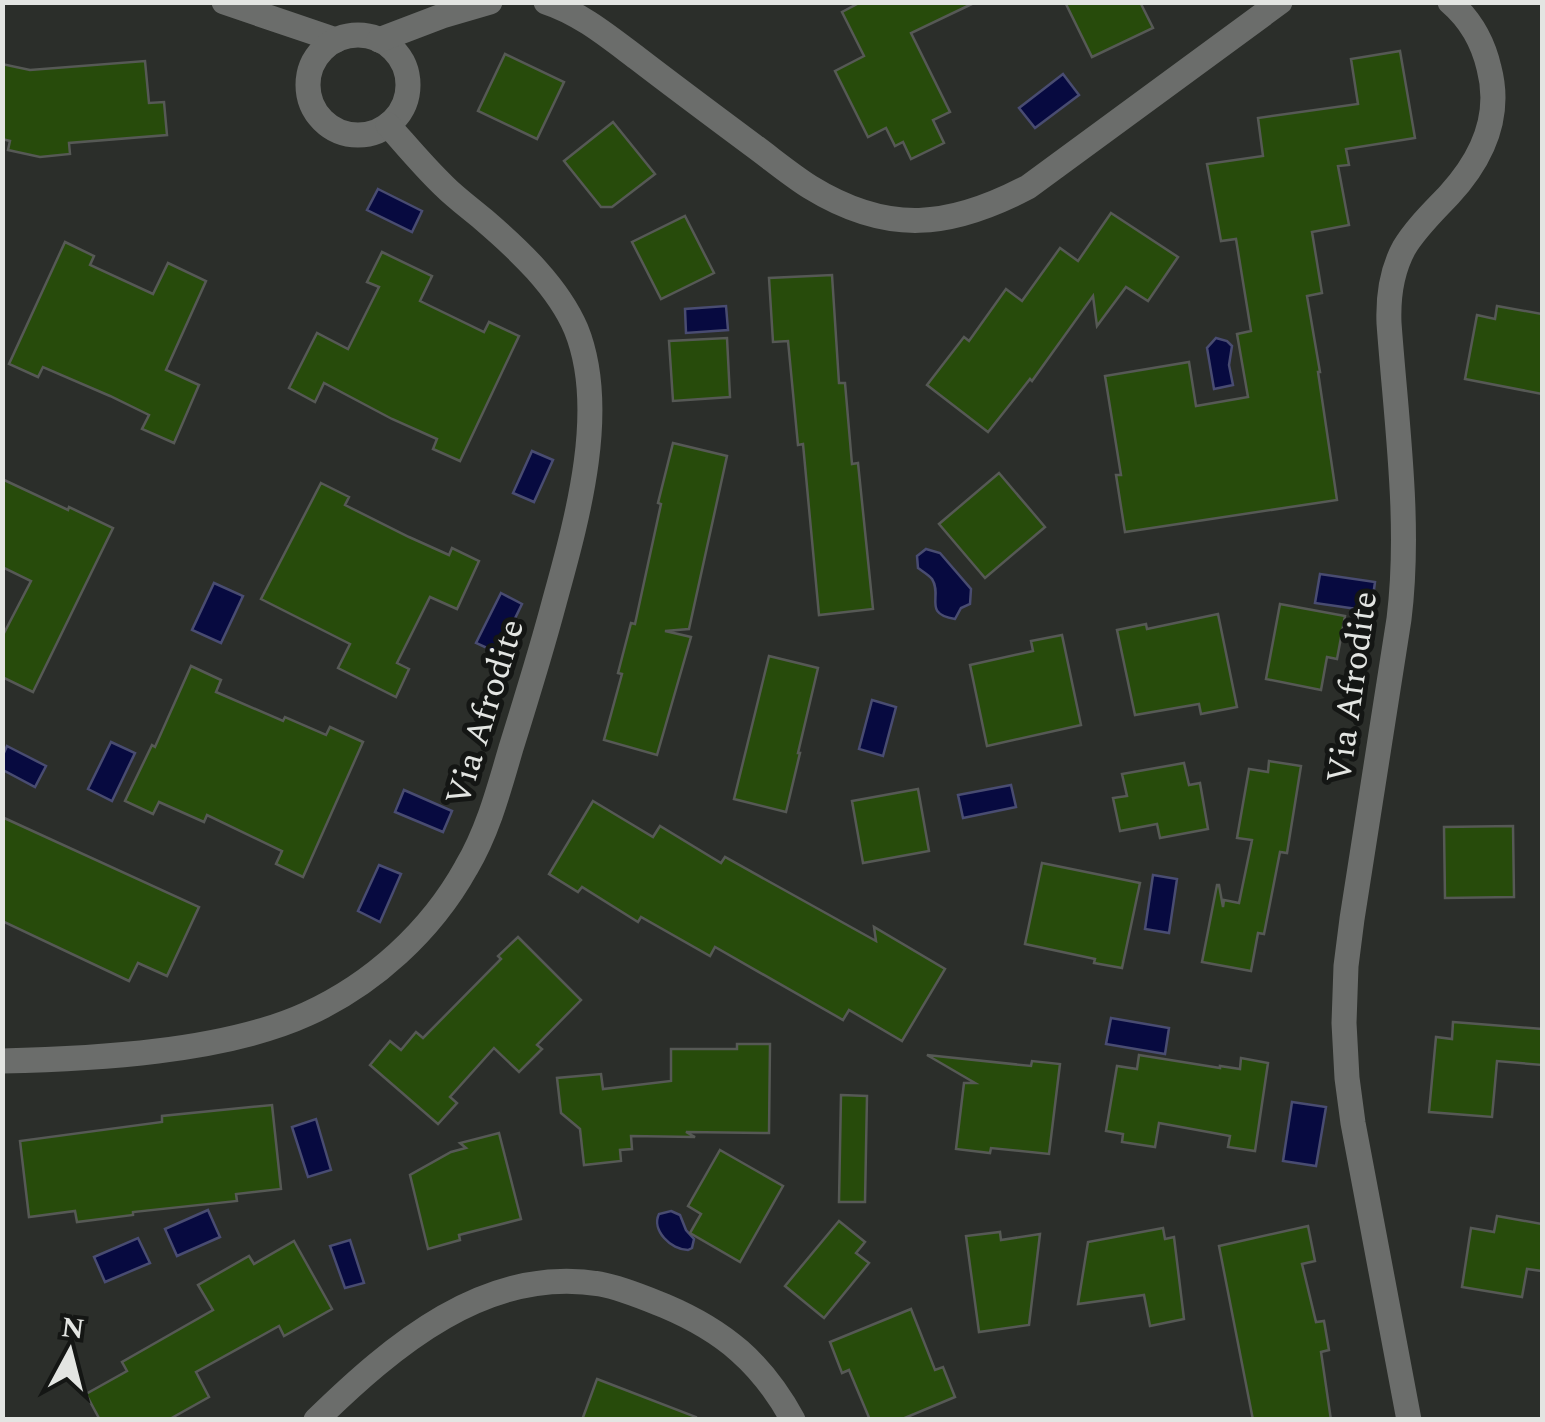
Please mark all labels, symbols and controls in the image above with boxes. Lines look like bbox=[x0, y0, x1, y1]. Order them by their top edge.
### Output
street label: Via Afrodite bbox=[1313, 588, 1392, 786]
street label: Via Afrodite bbox=[432, 612, 539, 812]
north arrow bbox=[20, 1302, 120, 1402]
text: N bbox=[59, 1306, 87, 1351]

